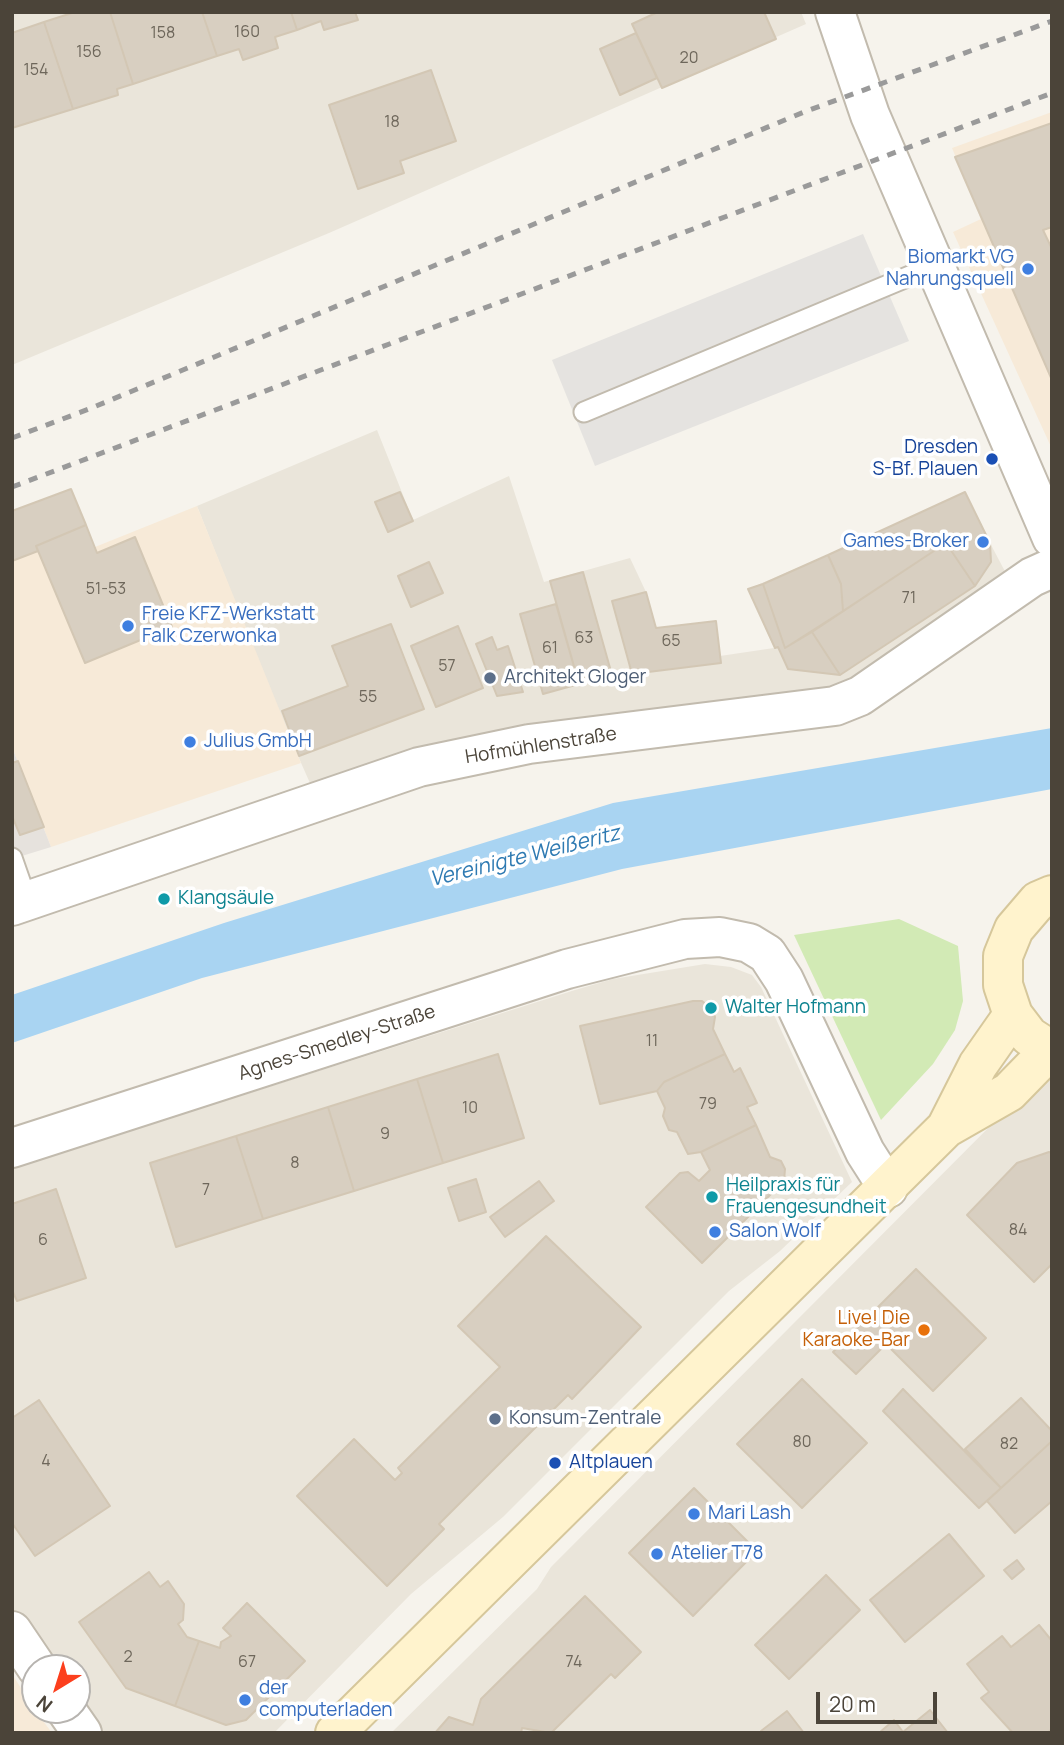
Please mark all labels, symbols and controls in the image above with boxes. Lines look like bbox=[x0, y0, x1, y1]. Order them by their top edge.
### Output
house number: 160 bbox=[234, 23, 260, 43]
house number: 158 bbox=[151, 24, 175, 44]
house number: 156 bbox=[76, 43, 102, 63]
house number: 20 bbox=[680, 49, 698, 69]
house number: 154 bbox=[24, 61, 48, 81]
house number: 18 bbox=[384, 113, 400, 133]
place label: Biomarkt VG Nahrungsquell bbox=[886, 247, 1014, 291]
marker: Biomarkt VG Nahrungsquell bbox=[1020, 261, 1036, 277]
place label: Dresden S-Bf. Plauen bbox=[872, 437, 978, 481]
marker: Dresden S-Bf. Plauen bbox=[984, 451, 1000, 467]
place label: Games-Broker bbox=[843, 531, 969, 553]
marker: Games-Broker bbox=[975, 534, 991, 550]
house number: 51-53 bbox=[86, 580, 126, 600]
house number: 71 bbox=[902, 589, 916, 609]
place label: Freie KFZ-Werkstatt Falk Czerwonka bbox=[142, 604, 315, 648]
marker: Freie KFZ-Werkstatt Falk Czerwonka bbox=[120, 618, 136, 634]
house number: 63 bbox=[575, 629, 593, 649]
house number: 65 bbox=[661, 632, 681, 652]
house number: 61 bbox=[542, 639, 558, 659]
house number: 57 bbox=[438, 657, 456, 677]
place label: Architekt Gloger bbox=[504, 667, 646, 689]
marker: Architekt Gloger bbox=[482, 670, 498, 686]
house number: 55 bbox=[359, 688, 377, 708]
street label: Hofmühlenstraße bbox=[464, 723, 618, 769]
place label: Julius GmbH bbox=[204, 731, 312, 753]
marker: Julius GmbH bbox=[182, 734, 198, 750]
water label: Vereinigte Weißeritz bbox=[427, 821, 623, 893]
place label: Klangsäule bbox=[178, 888, 274, 910]
marker: Klangsäule bbox=[156, 891, 172, 907]
place label: Walter Hofmann bbox=[725, 997, 866, 1019]
street label: Agnes-Smedley-Straße bbox=[236, 1000, 438, 1086]
marker: Walter Hofmann bbox=[703, 1000, 719, 1016]
house number: 11 bbox=[646, 1032, 658, 1052]
house number: 79 bbox=[699, 1095, 717, 1115]
house number: 10 bbox=[462, 1099, 478, 1119]
house number: 9 bbox=[380, 1125, 390, 1145]
house number: 8 bbox=[290, 1154, 300, 1174]
place label: Heilpraxis für Frauengesundheit bbox=[726, 1175, 887, 1219]
house number: 7 bbox=[202, 1181, 210, 1201]
marker: Heilpraxis für Frauengesundheit bbox=[704, 1189, 720, 1205]
place label: Salon Wolf bbox=[729, 1221, 821, 1243]
house number: 84 bbox=[1009, 1221, 1027, 1241]
marker: Salon Wolf bbox=[707, 1224, 723, 1240]
house number: 6 bbox=[38, 1231, 48, 1251]
place label: Live! Die Karaoke-Bar bbox=[803, 1308, 910, 1352]
marker: Live! Die Karaoke-Bar bbox=[916, 1322, 932, 1338]
place label: Konsum-Zentrale bbox=[509, 1408, 661, 1430]
marker: Konsum-Zentrale bbox=[487, 1411, 503, 1427]
house number: 80 bbox=[792, 1433, 812, 1453]
house number: 82 bbox=[1000, 1435, 1018, 1455]
house number: 4 bbox=[41, 1452, 51, 1472]
place label: Altplauen bbox=[569, 1452, 653, 1474]
marker: Altplauen bbox=[547, 1455, 563, 1471]
place label: Mari Lash bbox=[708, 1503, 791, 1525]
marker: Mari Lash bbox=[686, 1506, 702, 1522]
place label: Atelier T78 bbox=[671, 1543, 764, 1565]
marker: Atelier T78 bbox=[649, 1546, 665, 1562]
house number: 2 bbox=[123, 1648, 133, 1668]
house number: 67 bbox=[238, 1653, 256, 1673]
house number: 74 bbox=[566, 1653, 582, 1673]
north arrow bbox=[21, 1654, 91, 1724]
place label: der computerladen bbox=[259, 1678, 393, 1722]
scale bar bbox=[819, 1678, 940, 1722]
text: N bbox=[31, 1690, 58, 1718]
text: 20 m bbox=[829, 1690, 876, 1718]
marker: der computerladen bbox=[237, 1692, 253, 1708]

